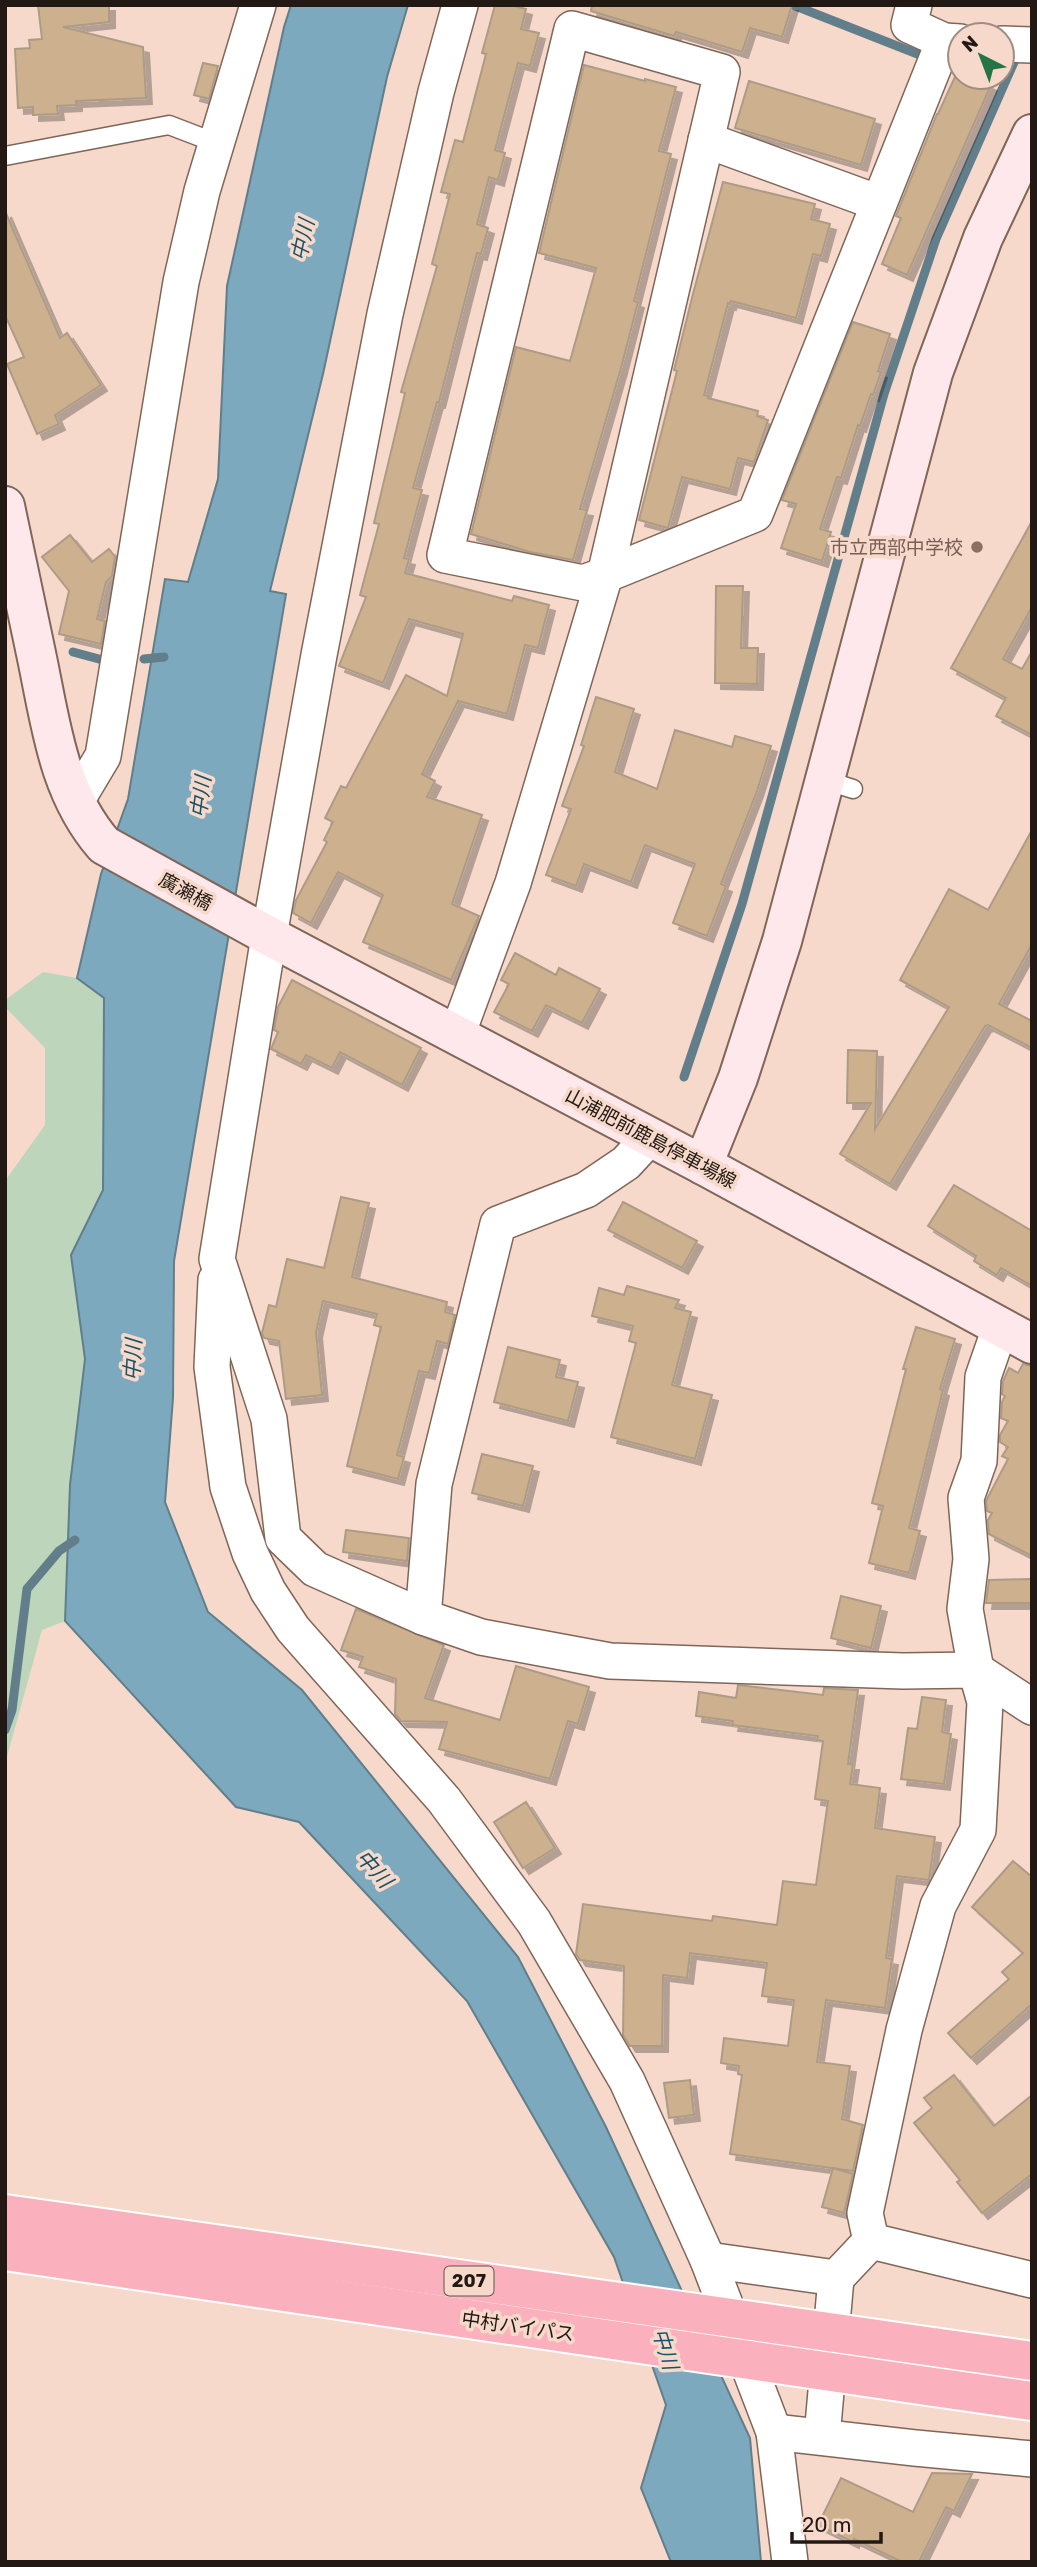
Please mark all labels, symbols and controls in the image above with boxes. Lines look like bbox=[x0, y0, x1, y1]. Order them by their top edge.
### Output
north arrow bbox=[946, 21, 1016, 91]
text: N bbox=[957, 31, 983, 57]
water label: 中川 bbox=[286, 215, 320, 263]
place label: 市立西部中学校 bbox=[830, 536, 963, 559]
marker: 市立西部中学校 bbox=[969, 539, 985, 555]
water label: 中川 bbox=[186, 773, 216, 819]
street label: 廣瀬橋 bbox=[155, 868, 216, 915]
street label: 山浦肥前鹿島停車場線 bbox=[561, 1084, 740, 1193]
water label: 中川 bbox=[119, 1336, 146, 1382]
water label: 中川 bbox=[351, 1845, 399, 1894]
road number: 207 bbox=[444, 2266, 494, 2295]
street label: 中村バイパス bbox=[460, 2307, 576, 2346]
water label: 中川 bbox=[647, 2325, 684, 2375]
scale bar bbox=[792, 2500, 881, 2544]
text: 20 m bbox=[802, 2512, 851, 2537]

